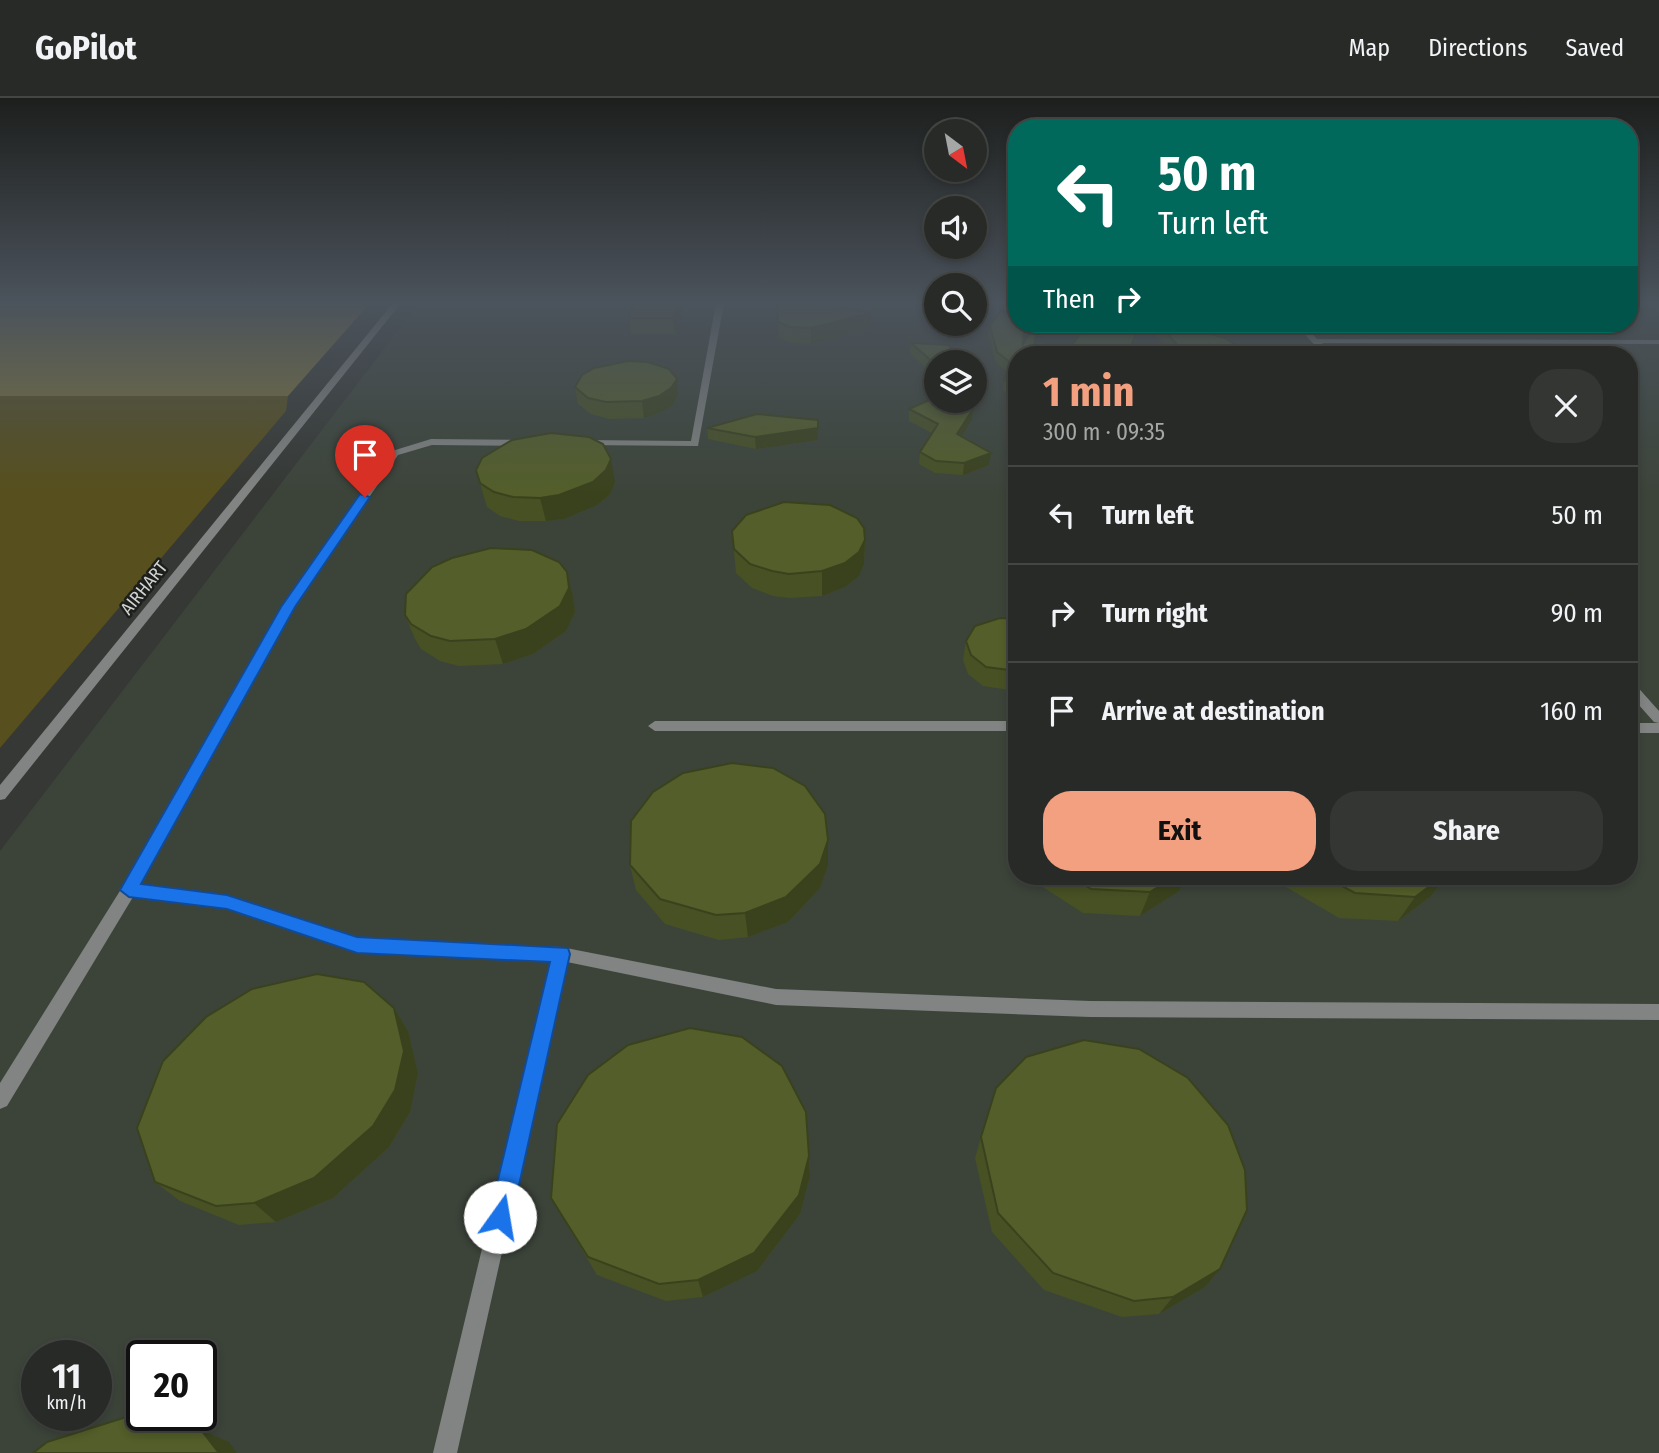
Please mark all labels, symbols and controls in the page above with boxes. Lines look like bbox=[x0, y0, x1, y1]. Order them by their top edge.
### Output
text: GoPilot bbox=[35, 28, 137, 68]
text: Map bbox=[1349, 34, 1390, 62]
text: Directions bbox=[1428, 34, 1527, 62]
text: Saved bbox=[1565, 34, 1624, 62]
north arrow bbox=[924, 119, 987, 182]
map controls bbox=[924, 119, 987, 413]
text: 50 m bbox=[1158, 144, 1256, 203]
icon: left bbox=[1043, 147, 1134, 238]
button: sound bbox=[924, 196, 987, 259]
text: Turn left bbox=[1158, 204, 1268, 242]
button: search bbox=[924, 273, 987, 336]
icon: right bbox=[1109, 280, 1147, 318]
text: Then bbox=[1043, 284, 1095, 315]
button: layers bbox=[924, 350, 987, 413]
text: 1 min bbox=[1043, 367, 1134, 417]
button: close bbox=[1529, 369, 1603, 443]
text: 300 m · 09:35 bbox=[1043, 418, 1165, 446]
pin bbox=[335, 425, 395, 497]
icon: arrive bbox=[346, 436, 384, 474]
icon: left bbox=[1043, 496, 1081, 534]
text: Turn left bbox=[1102, 500, 1194, 531]
text: 50 m bbox=[1551, 500, 1603, 531]
street label: AIRHART bbox=[116, 556, 173, 619]
icon: right bbox=[1043, 594, 1081, 632]
text: Turn right bbox=[1102, 598, 1208, 629]
text: 90 m bbox=[1551, 598, 1603, 629]
icon: arrive bbox=[1043, 692, 1081, 730]
text: Arrive at destination bbox=[1102, 696, 1325, 727]
text: 160 m bbox=[1540, 696, 1603, 727]
button: Exit bbox=[1043, 791, 1316, 871]
button: Share bbox=[1330, 791, 1603, 871]
position arrow bbox=[463, 1180, 537, 1254]
speed limit sign: 20 bbox=[126, 1340, 217, 1431]
text: 11 bbox=[52, 1355, 81, 1397]
text: km/h bbox=[46, 1392, 87, 1414]

